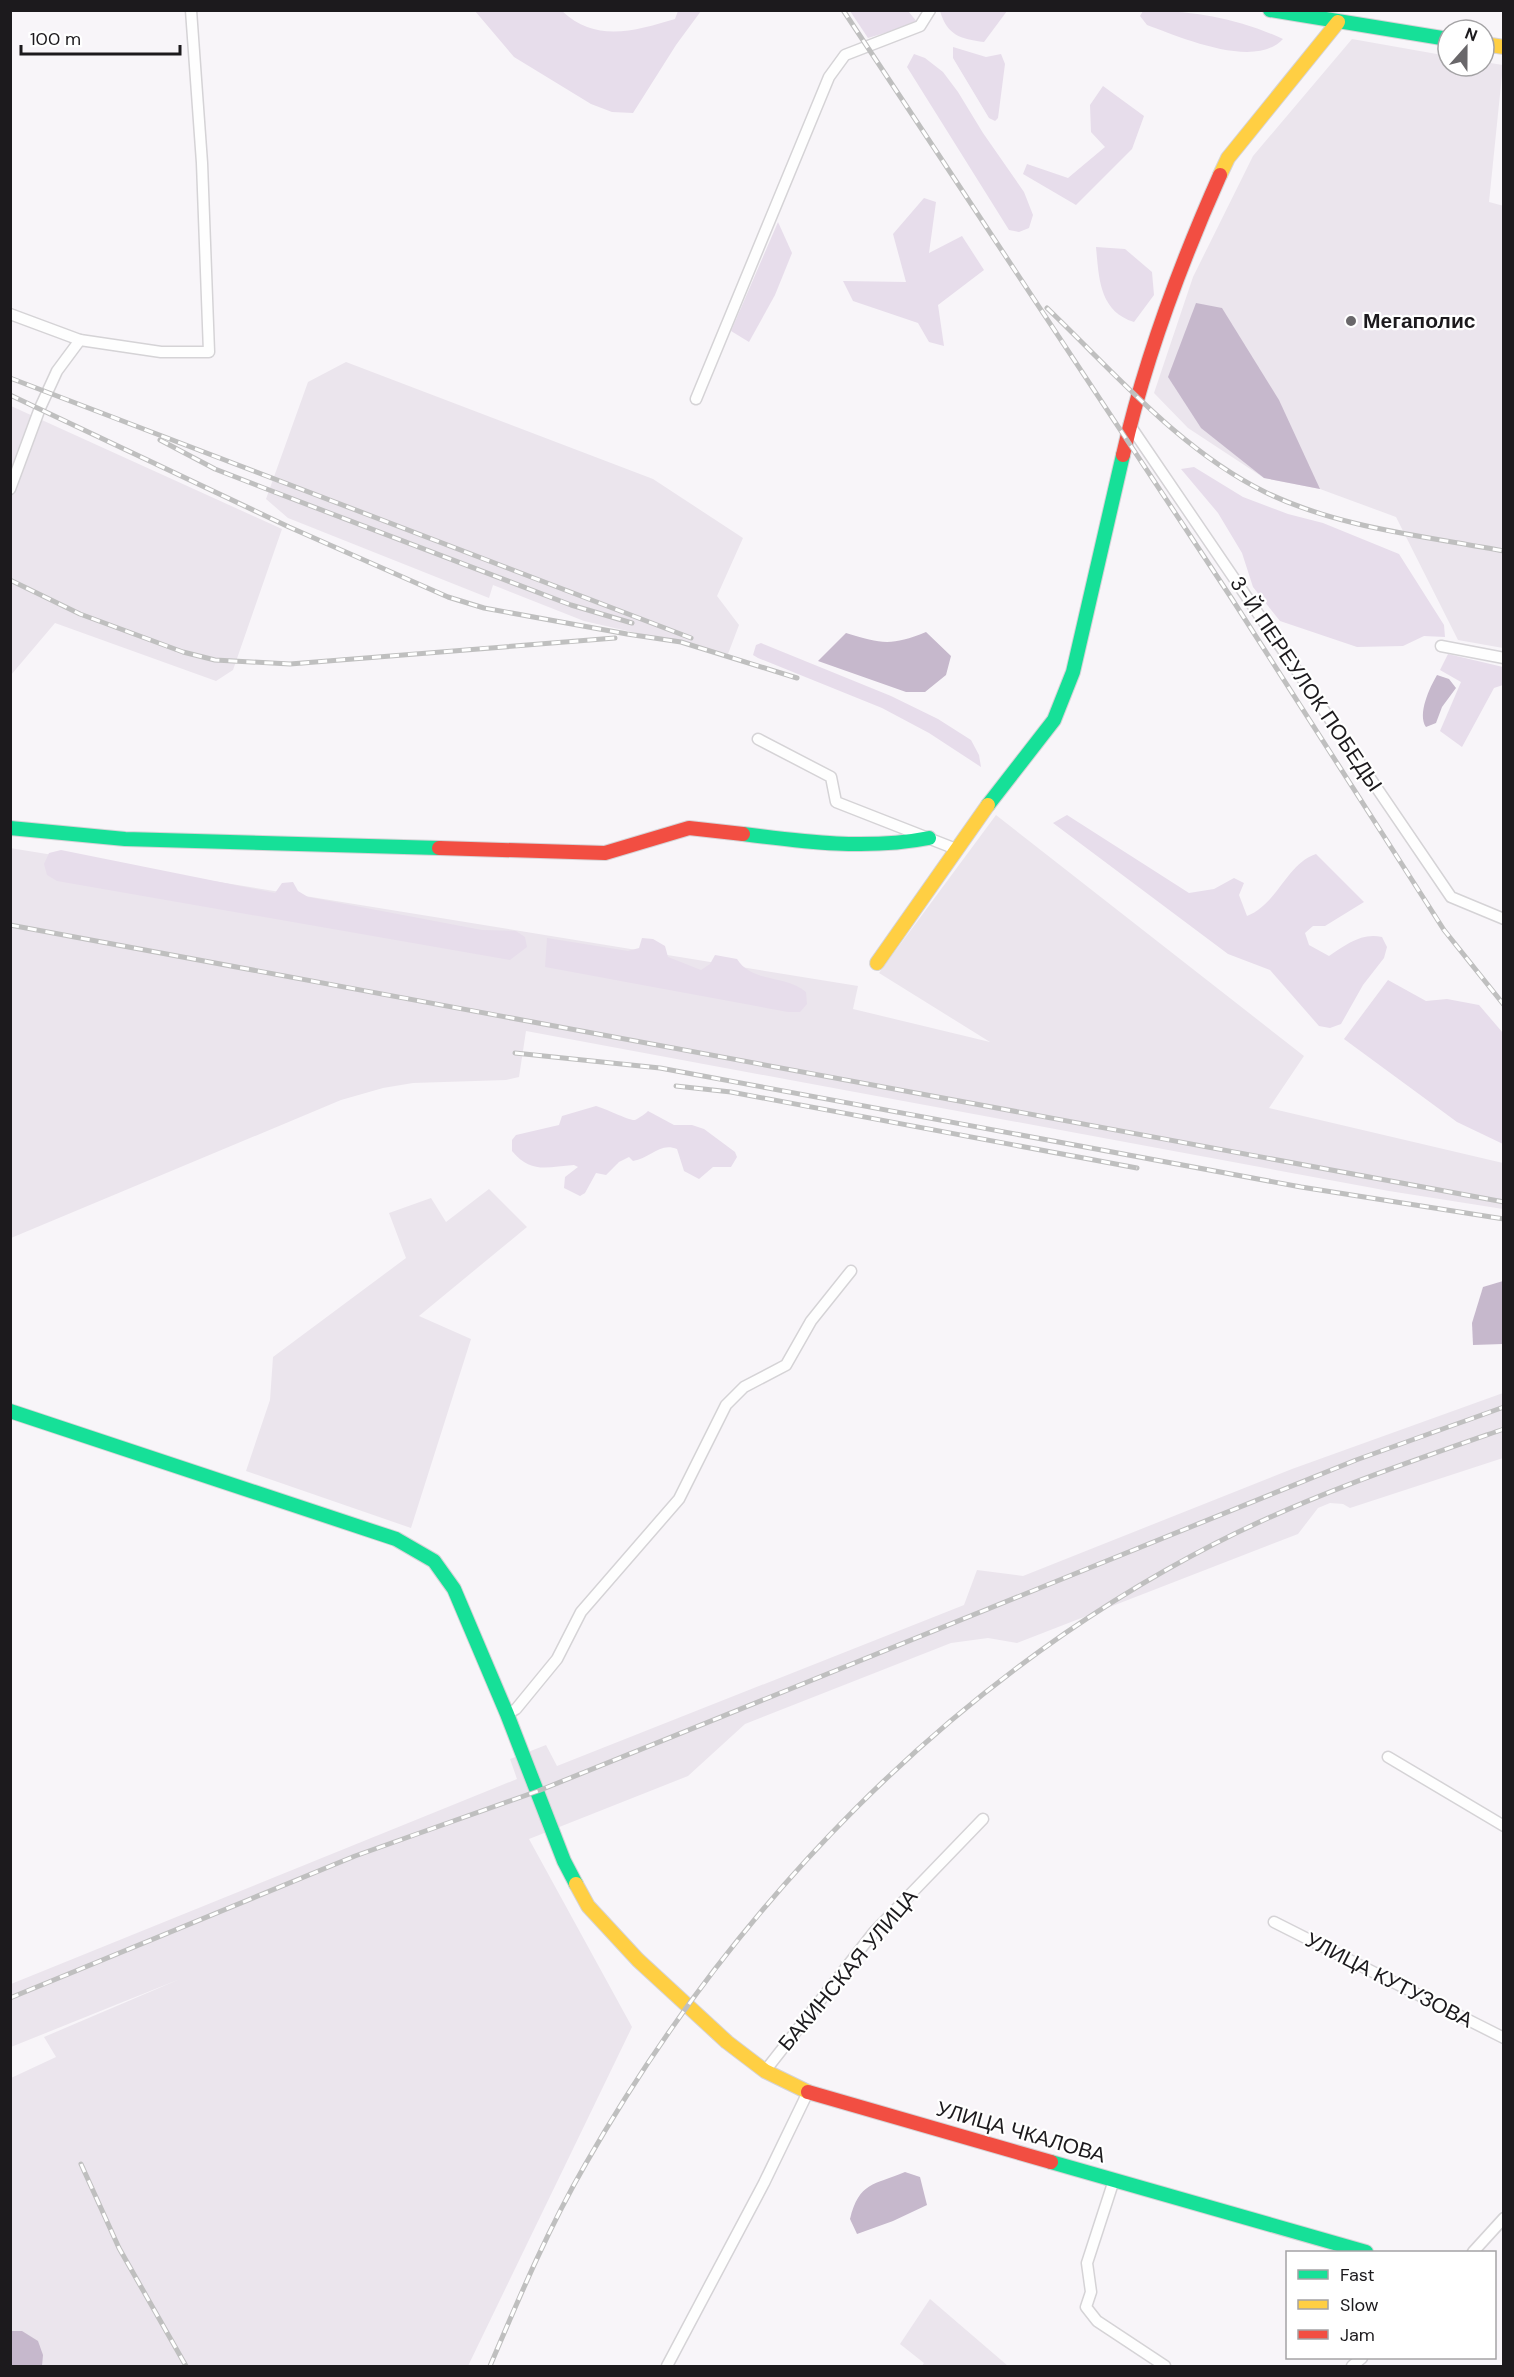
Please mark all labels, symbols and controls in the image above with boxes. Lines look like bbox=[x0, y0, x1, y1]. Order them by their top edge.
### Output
scale bar bbox=[21, 18, 180, 56]
north arrow bbox=[1436, 18, 1496, 78]
text: N bbox=[1462, 23, 1480, 46]
text: 100 m bbox=[30, 27, 81, 51]
place label: Мегаполис bbox=[1363, 307, 1476, 335]
marker: Мегаполис bbox=[1344, 314, 1358, 328]
street label: 3-Й ПЕРЕУЛОК ПОБЕДЫ bbox=[1223, 571, 1389, 797]
street label: БАКИНСКАЯ УЛИЦА bbox=[772, 1883, 924, 2057]
street label: УЛИЦА КУТУЗОВА bbox=[1301, 1926, 1477, 2034]
street label: УЛИЦА ЧКАЛОВА bbox=[933, 2094, 1109, 2170]
legend bbox=[1286, 2251, 1496, 2359]
text: Fast bbox=[1340, 2263, 1375, 2287]
text: Slow bbox=[1340, 2293, 1379, 2317]
text: Jam bbox=[1340, 2323, 1375, 2347]

